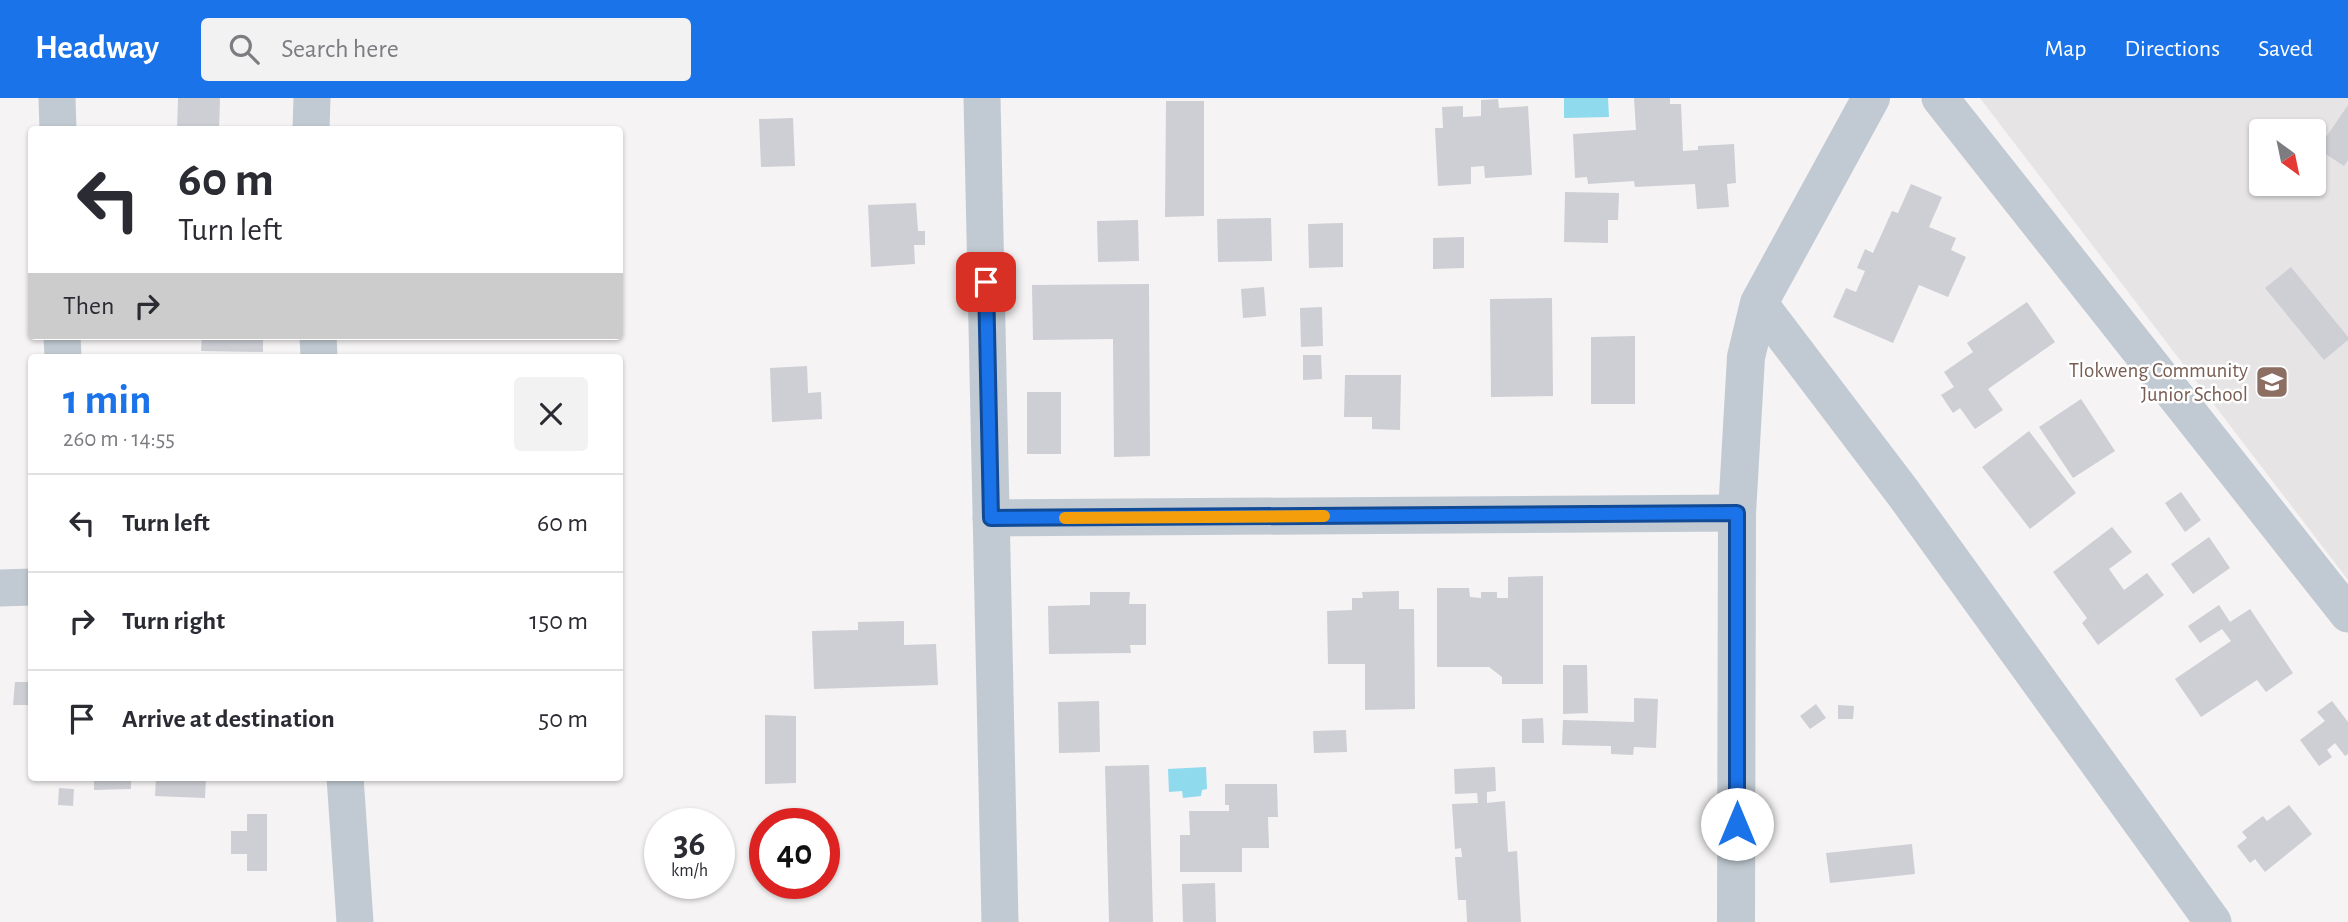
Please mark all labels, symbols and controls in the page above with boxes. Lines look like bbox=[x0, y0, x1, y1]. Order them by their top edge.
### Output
search box bbox=[201, 18, 691, 81]
icon: search bbox=[225, 30, 263, 68]
text: Headway bbox=[35, 32, 159, 65]
text: Search here bbox=[281, 36, 399, 62]
text: Map bbox=[2044, 37, 2086, 61]
text: Directions bbox=[2124, 37, 2220, 61]
text: Saved bbox=[2258, 37, 2313, 61]
north arrow bbox=[2249, 119, 2326, 196]
map controls bbox=[2249, 119, 2326, 196]
icon: left bbox=[63, 154, 154, 245]
text: 60 m bbox=[178, 156, 274, 205]
text: Turn left bbox=[178, 214, 282, 246]
pin bbox=[956, 252, 1016, 312]
icon: arrive bbox=[967, 263, 1005, 301]
icon: right bbox=[128, 287, 166, 325]
text: Then bbox=[63, 293, 114, 319]
place label: Tlokweng Community Junior School bbox=[2069, 360, 2248, 405]
school or university icon: Tlokweng Community Junior School bbox=[2253, 363, 2291, 401]
button: close bbox=[514, 377, 588, 451]
text: 1 min bbox=[63, 379, 152, 421]
text: 260 m · 14:55 bbox=[63, 428, 175, 451]
icon: left bbox=[63, 504, 101, 542]
text: Turn left bbox=[122, 510, 210, 536]
text: 60 m bbox=[537, 510, 588, 536]
icon: right bbox=[63, 602, 101, 640]
text: Turn right bbox=[122, 608, 225, 634]
text: 150 m bbox=[529, 608, 588, 634]
icon: arrive bbox=[63, 700, 101, 738]
text: Arrive at destination bbox=[122, 706, 335, 732]
text: 50 m bbox=[538, 706, 588, 732]
position arrow bbox=[1700, 787, 1774, 861]
speed limit sign: 40 bbox=[749, 808, 840, 899]
text: 36 bbox=[673, 827, 705, 862]
text: km/h bbox=[671, 862, 708, 880]

